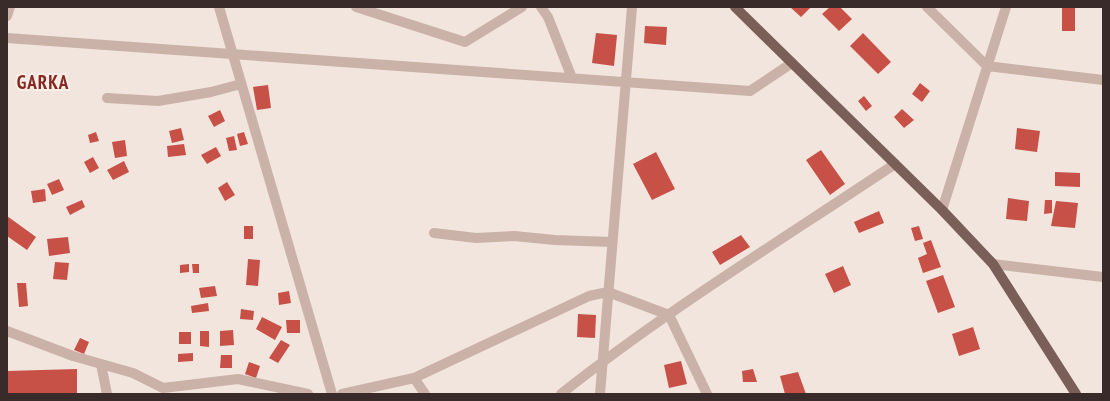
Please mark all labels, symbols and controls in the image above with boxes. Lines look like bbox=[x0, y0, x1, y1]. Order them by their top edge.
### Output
district label: GARKA bbox=[17, 70, 69, 94]

